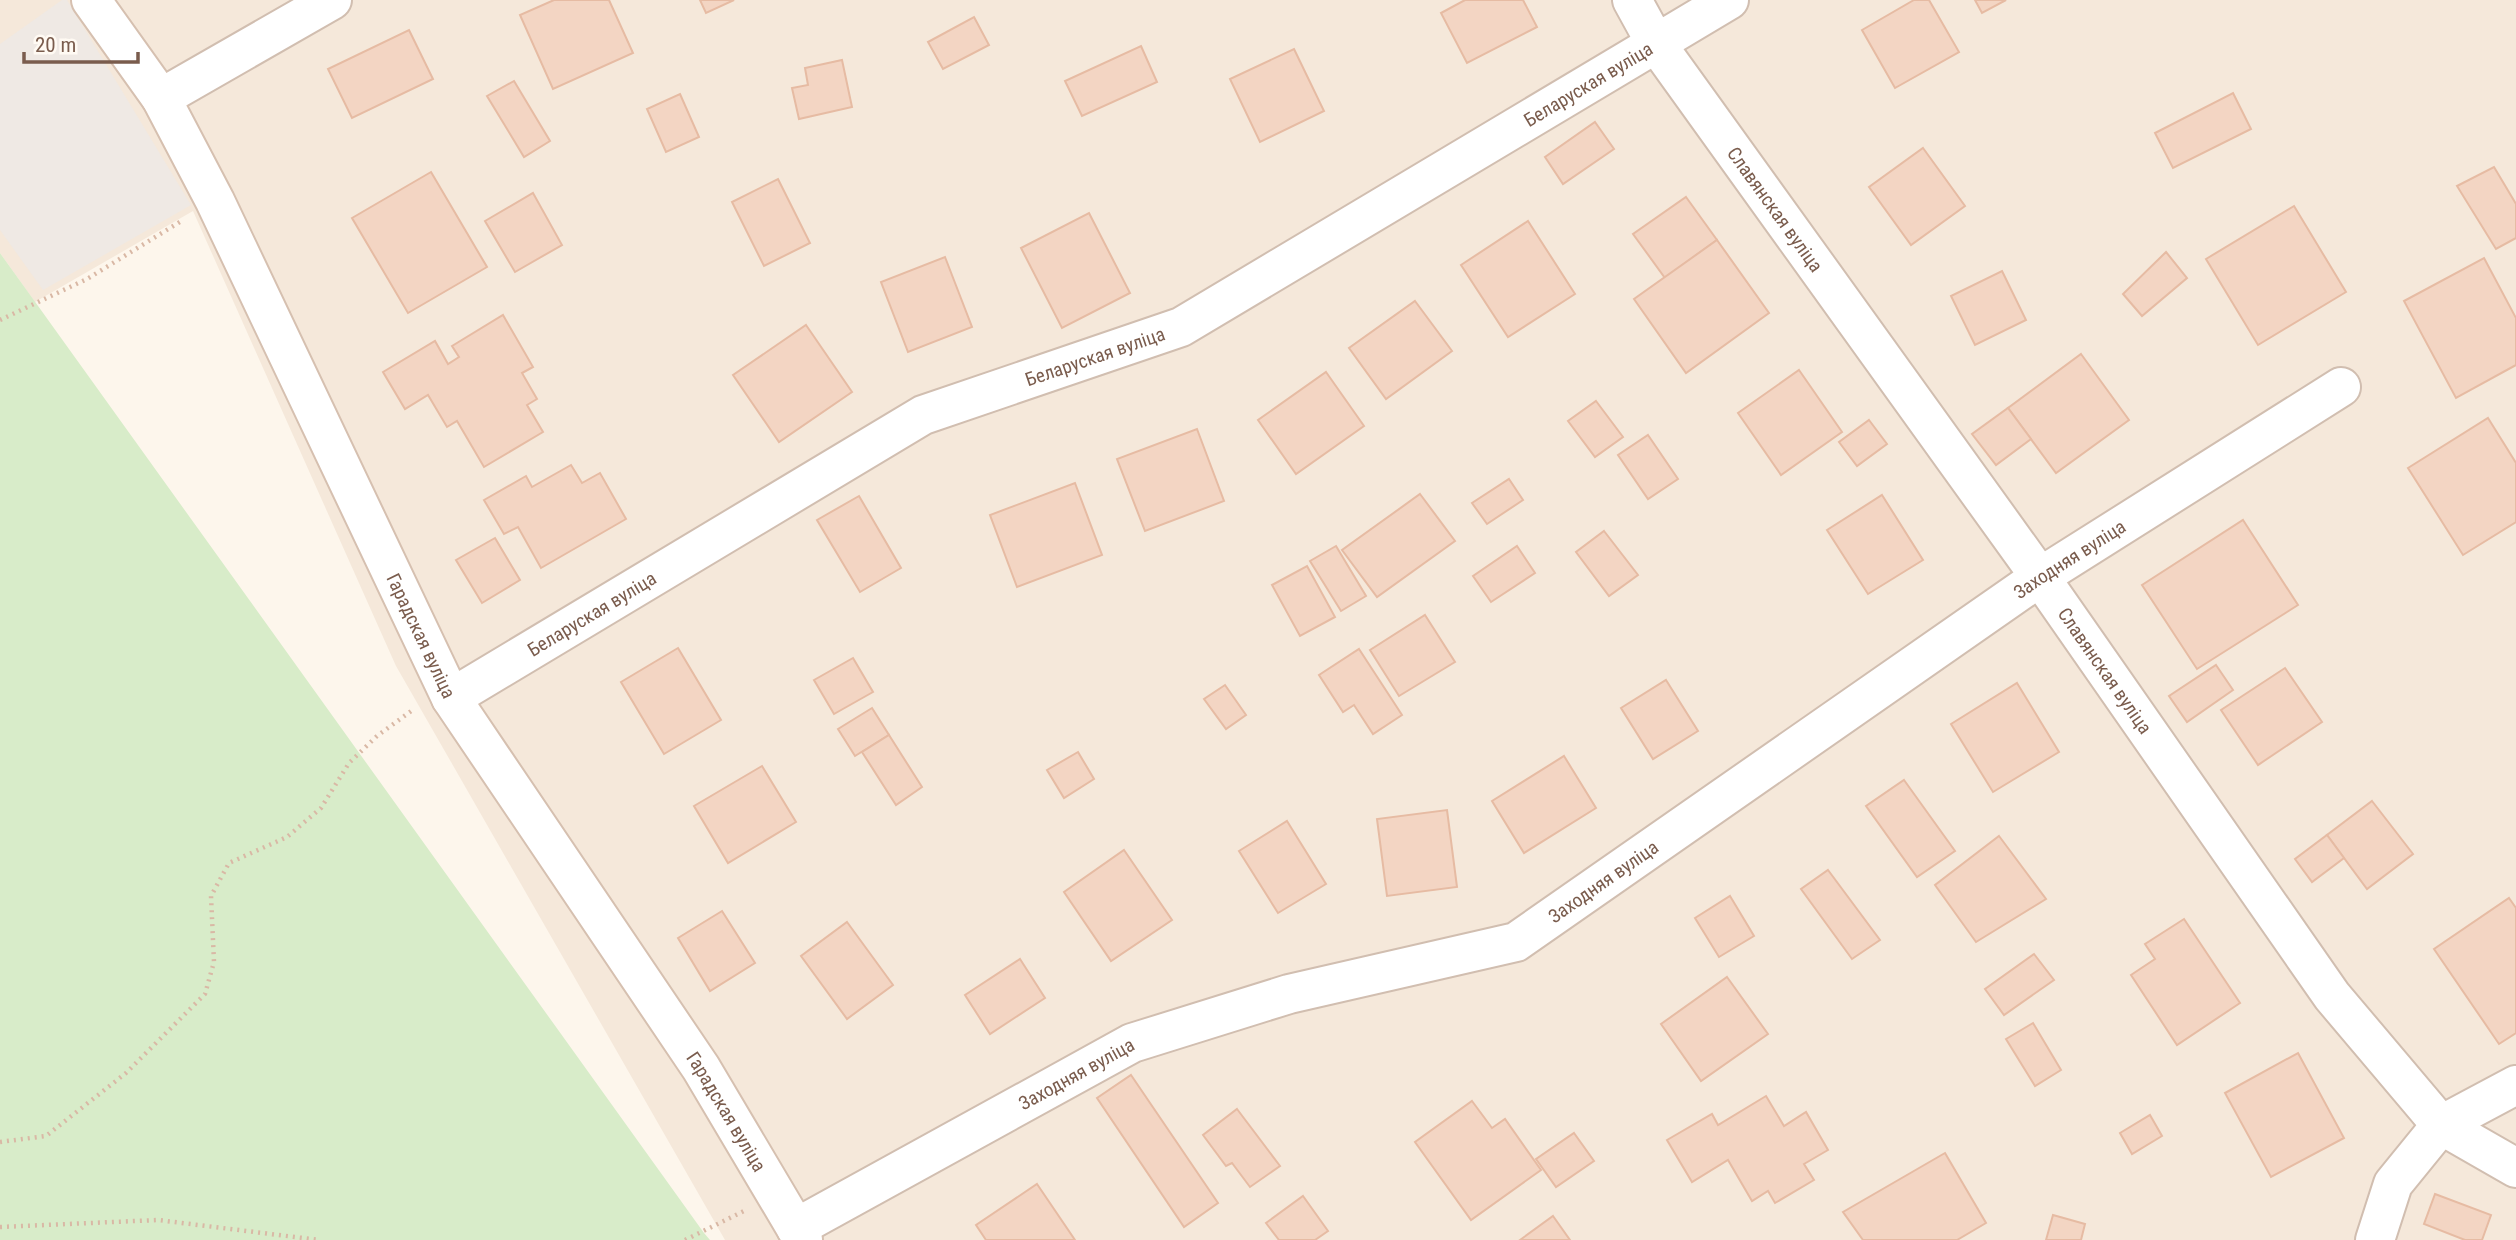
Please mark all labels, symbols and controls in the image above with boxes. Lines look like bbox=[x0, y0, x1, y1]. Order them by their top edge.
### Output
scale bar bbox=[24, 21, 138, 65]
text: 20 m bbox=[35, 33, 76, 57]
street label: Беларуская вуліца bbox=[1520, 37, 1657, 131]
street label: Славянская вуліца bbox=[1723, 142, 1828, 276]
street label: Беларуская вуліца bbox=[1022, 322, 1168, 391]
street label: Заходняя вуліца bbox=[2009, 515, 2130, 604]
street label: Беларуская вуліца bbox=[523, 566, 660, 661]
street label: Гарадская вуліца bbox=[382, 569, 461, 702]
street label: Славянская вуліца bbox=[2053, 603, 2157, 738]
street label: Заходняя вуліца bbox=[1544, 835, 1662, 928]
street label: Заходняя вуліца bbox=[1014, 1033, 1138, 1115]
street label: Гарадская вуліца bbox=[682, 1047, 771, 1176]

